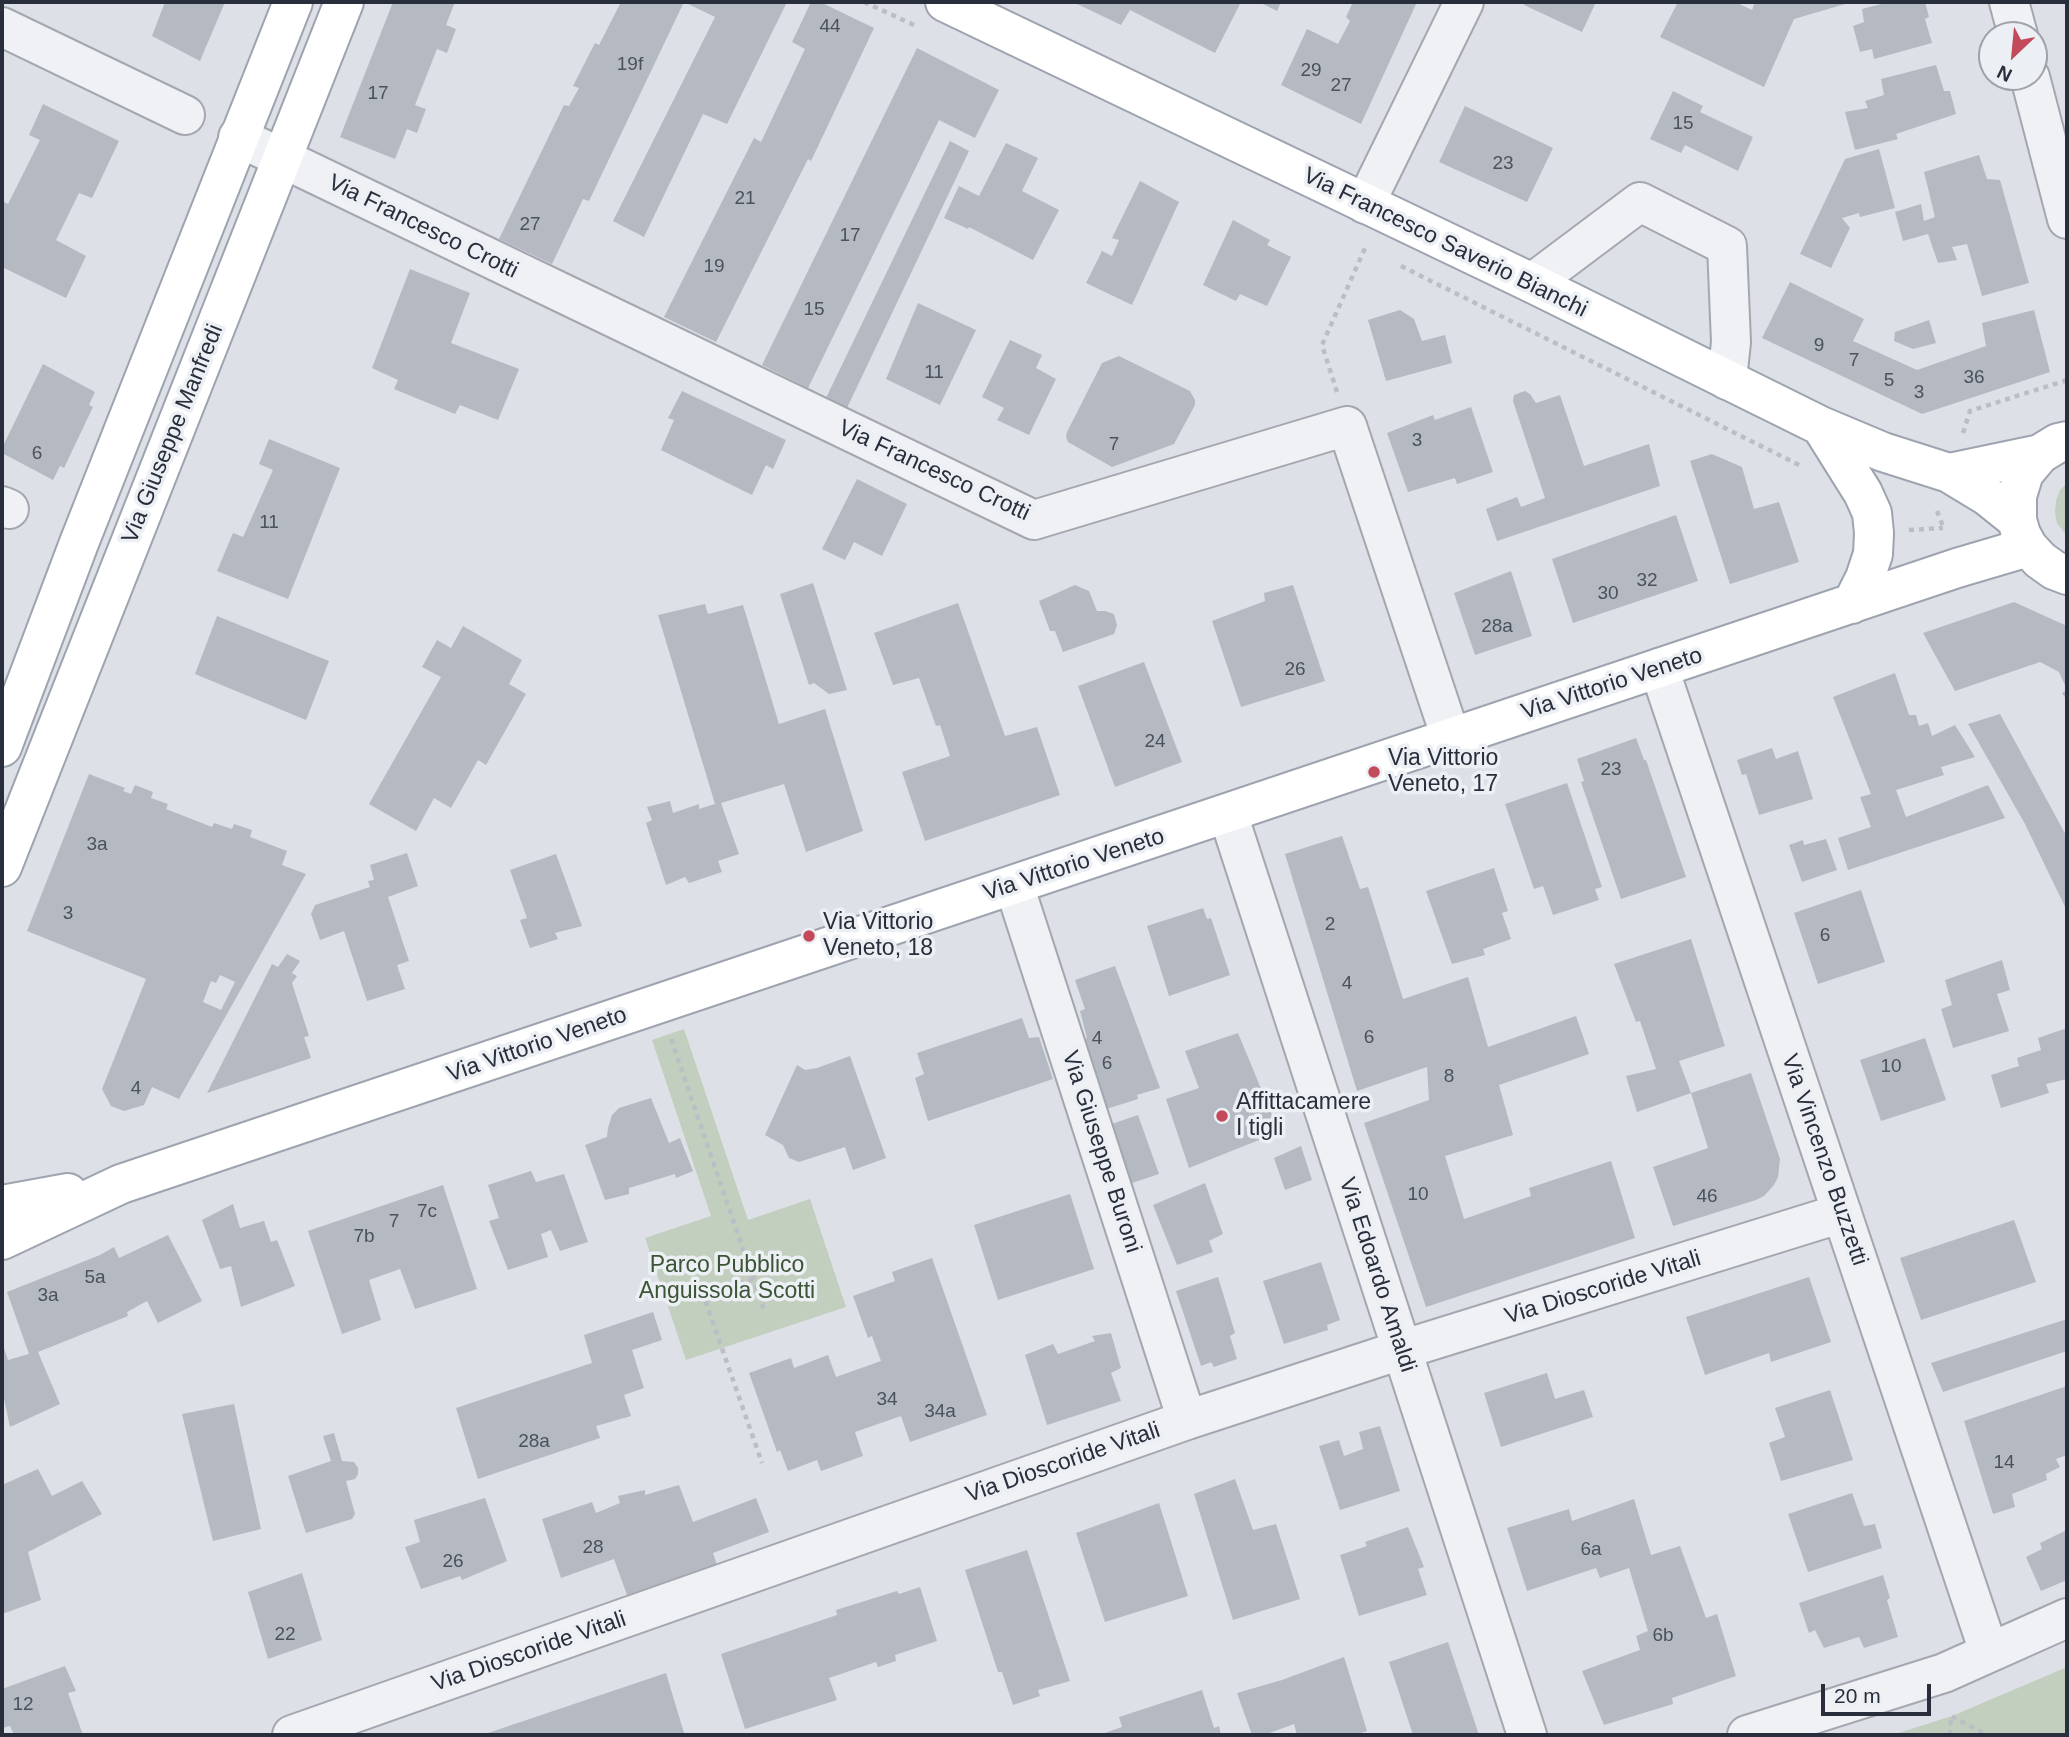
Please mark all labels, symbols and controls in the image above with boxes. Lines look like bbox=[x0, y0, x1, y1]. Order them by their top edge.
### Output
house number: 44 bbox=[819, 16, 841, 38]
north arrow bbox=[1978, 21, 2048, 91]
house number: 19f bbox=[617, 54, 643, 76]
house number: 29 bbox=[1300, 60, 1322, 82]
text: N bbox=[1994, 61, 2015, 86]
house number: 27 bbox=[1330, 75, 1352, 97]
house number: 17 bbox=[367, 83, 389, 105]
house number: 15 bbox=[1672, 113, 1694, 135]
house number: 23 bbox=[1492, 153, 1514, 175]
street label: Via Francesco Saverio Bianchi bbox=[1298, 162, 1592, 324]
street label: Via Francesco Crotti bbox=[324, 169, 522, 285]
house number: 21 bbox=[734, 188, 756, 210]
house number: 27 bbox=[519, 214, 541, 236]
house number: 17 bbox=[839, 225, 861, 247]
house number: 19 bbox=[703, 256, 725, 278]
house number: 15 bbox=[803, 299, 825, 321]
street label: Via Giuseppe Manfredi bbox=[116, 321, 230, 547]
house number: 9 bbox=[1814, 335, 1824, 357]
house number: 7 bbox=[1849, 350, 1859, 372]
house number: 11 bbox=[924, 362, 944, 384]
house number: 36 bbox=[1963, 367, 1985, 389]
house number: 5 bbox=[1884, 370, 1894, 392]
house number: 3 bbox=[1914, 382, 1924, 404]
street label: Via Francesco Crotti bbox=[834, 415, 1034, 527]
house number: 3 bbox=[1412, 430, 1422, 452]
house number: 7 bbox=[1109, 434, 1119, 456]
house number: 6 bbox=[32, 443, 42, 465]
house number: 11 bbox=[259, 512, 279, 534]
house number: 32 bbox=[1636, 570, 1658, 592]
house number: 30 bbox=[1597, 583, 1619, 605]
house number: 28a bbox=[1481, 616, 1513, 638]
street label: Via Vittorio Veneto bbox=[1518, 642, 1706, 726]
house number: 26 bbox=[1284, 659, 1306, 681]
house number: 24 bbox=[1144, 731, 1166, 753]
place label: Via Vittorio Veneto, 17 bbox=[1388, 745, 1498, 799]
house number: 23 bbox=[1600, 759, 1622, 781]
marker: Via Vittorio Veneto, 17 bbox=[1366, 764, 1382, 780]
street label: Via Vittorio Veneto bbox=[980, 823, 1168, 907]
house number: 3a bbox=[86, 834, 108, 856]
house number: 3 bbox=[63, 903, 73, 925]
place label: Via Vittorio Veneto, 18 bbox=[823, 909, 933, 963]
house number: 2 bbox=[1325, 914, 1335, 936]
house number: 6 bbox=[1820, 925, 1830, 947]
marker: Via Vittorio Veneto, 18 bbox=[801, 928, 817, 944]
house number: 4 bbox=[1342, 973, 1352, 995]
street label: Via Vittorio Veneto bbox=[443, 1001, 631, 1089]
house number: 6 bbox=[1364, 1027, 1374, 1049]
house number: 4 bbox=[1092, 1028, 1102, 1050]
street label: Via Giuseppe Buroni bbox=[1055, 1048, 1147, 1256]
street label: Via Vincenzo Buzzetti bbox=[1775, 1051, 1873, 1269]
house number: 6 bbox=[1102, 1053, 1112, 1075]
house number: 10 bbox=[1880, 1056, 1902, 1078]
house number: 8 bbox=[1444, 1066, 1454, 1088]
house number: 4 bbox=[131, 1078, 141, 1100]
place label: Affittacamere I tigli bbox=[1236, 1089, 1371, 1143]
marker: Affittacamere I tigli bbox=[1214, 1108, 1230, 1124]
street label: Via Edoardo Amaldi bbox=[1333, 1174, 1421, 1376]
house number: 10 bbox=[1407, 1184, 1429, 1206]
house number: 46 bbox=[1696, 1186, 1718, 1208]
house number: 7c bbox=[417, 1201, 437, 1223]
house number: 7 bbox=[389, 1211, 399, 1233]
house number: 7b bbox=[353, 1226, 375, 1248]
street label: Via Dioscoride Vitali bbox=[1502, 1245, 1704, 1331]
park label: Parco Pubblico Anguissola Scotti bbox=[639, 1252, 815, 1306]
house number: 5a bbox=[84, 1267, 106, 1289]
house number: 3a bbox=[37, 1285, 59, 1307]
house number: 34 bbox=[876, 1389, 898, 1411]
house number: 34a bbox=[924, 1401, 956, 1423]
street label: Via Dioscoride Vitali bbox=[962, 1417, 1164, 1509]
house number: 28a bbox=[518, 1431, 550, 1453]
house number: 14 bbox=[1993, 1452, 2015, 1474]
house number: 28 bbox=[582, 1537, 604, 1559]
house number: 6a bbox=[1580, 1539, 1602, 1561]
house number: 26 bbox=[442, 1551, 464, 1573]
street label: Via Dioscoride Vitali bbox=[428, 1606, 630, 1698]
house number: 22 bbox=[274, 1624, 296, 1646]
house number: 6b bbox=[1652, 1625, 1674, 1647]
scale bar bbox=[1824, 1670, 1934, 1714]
text: 20 m bbox=[1834, 1684, 1881, 1707]
house number: 12 bbox=[12, 1694, 34, 1716]

